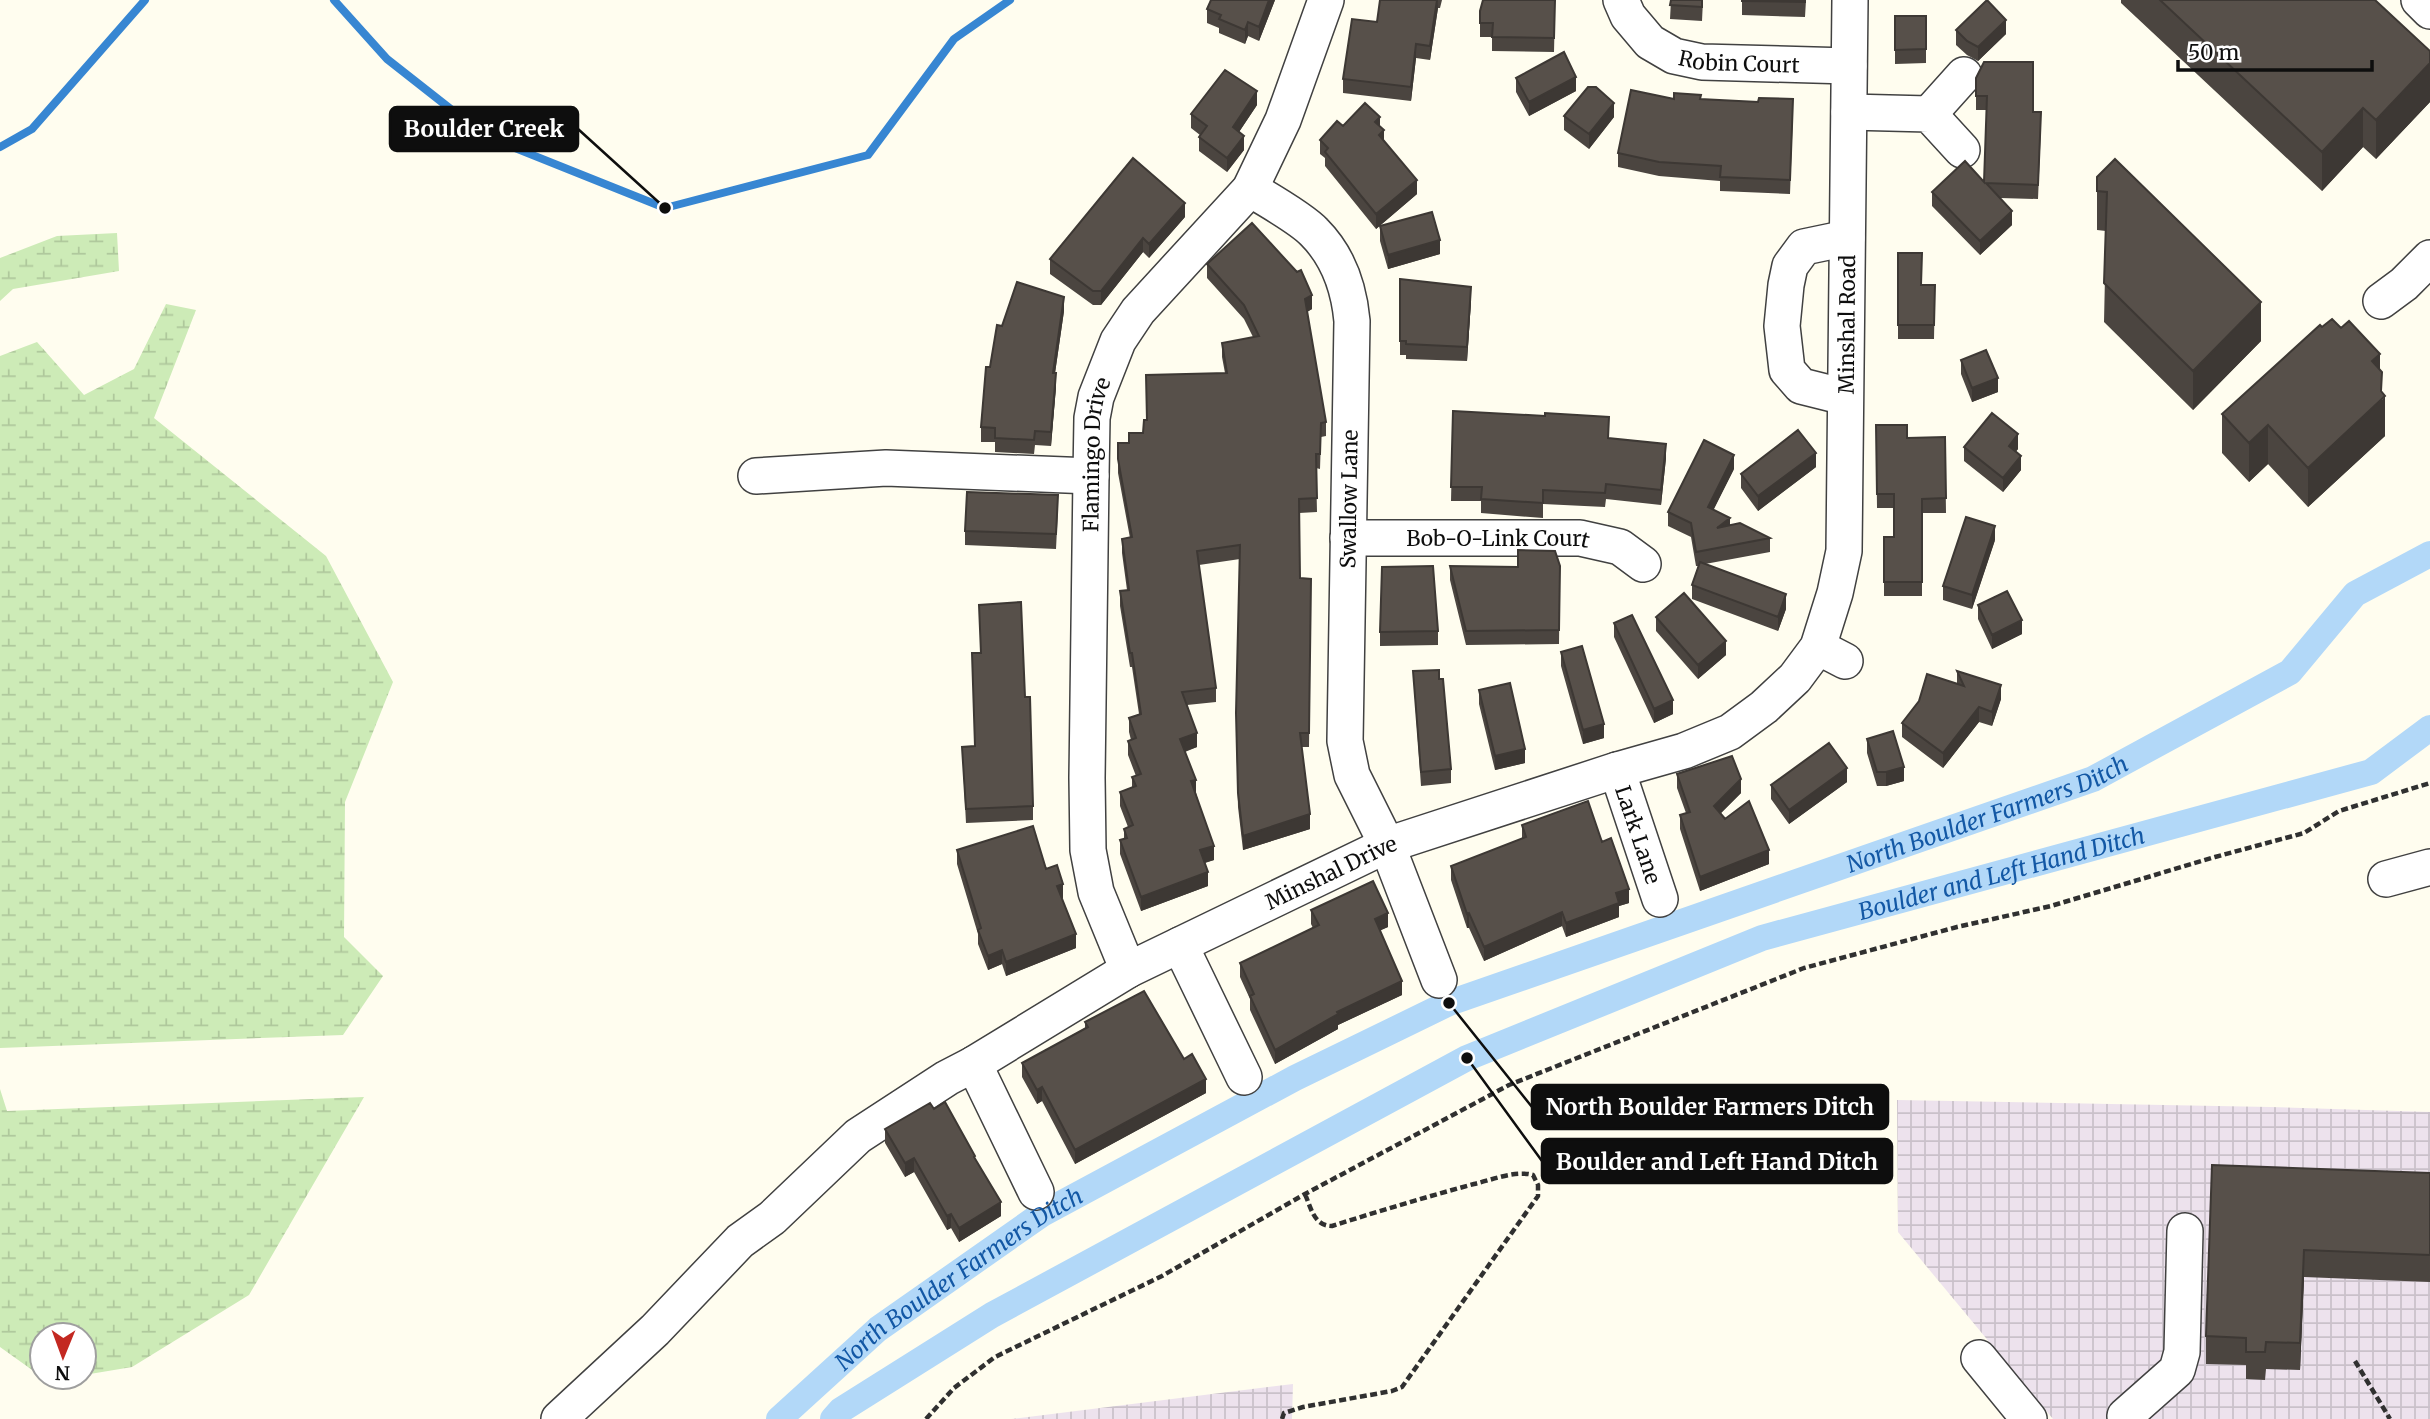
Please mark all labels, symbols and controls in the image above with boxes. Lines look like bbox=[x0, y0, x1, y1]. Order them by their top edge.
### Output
scale bar bbox=[2178, 28, 2372, 72]
text: 50 m bbox=[2188, 39, 2239, 66]
street label: Robin Court bbox=[1676, 44, 1800, 78]
callout: Boulder Creek bbox=[390, 107, 578, 151]
text: Boulder Creek bbox=[404, 114, 564, 143]
street label: Minshal Road bbox=[1832, 254, 1861, 394]
street label: Flamingo Drive bbox=[1077, 373, 1116, 532]
street label: Swallow Lane bbox=[1334, 429, 1364, 569]
street label: Bob-O-Link Court bbox=[1406, 525, 1593, 553]
water label: North Boulder Farmers Ditch bbox=[1842, 748, 2133, 878]
street label: Lark Lane bbox=[1610, 782, 1667, 887]
water label: Boulder and Left Hand Ditch bbox=[1855, 820, 2148, 926]
street label: Minshal Drive bbox=[1261, 829, 1400, 915]
callout: North Boulder Farmers Ditch bbox=[1532, 1085, 1888, 1129]
text: North Boulder Farmers Ditch bbox=[1546, 1092, 1874, 1121]
callout: Boulder and Left Hand Ditch bbox=[1542, 1139, 1892, 1183]
text: Boulder and Left Hand Ditch bbox=[1556, 1147, 1878, 1176]
water label: North Boulder Farmers Ditch bbox=[828, 1180, 1087, 1376]
north arrow bbox=[28, 1321, 98, 1391]
text: N bbox=[55, 1361, 70, 1385]

